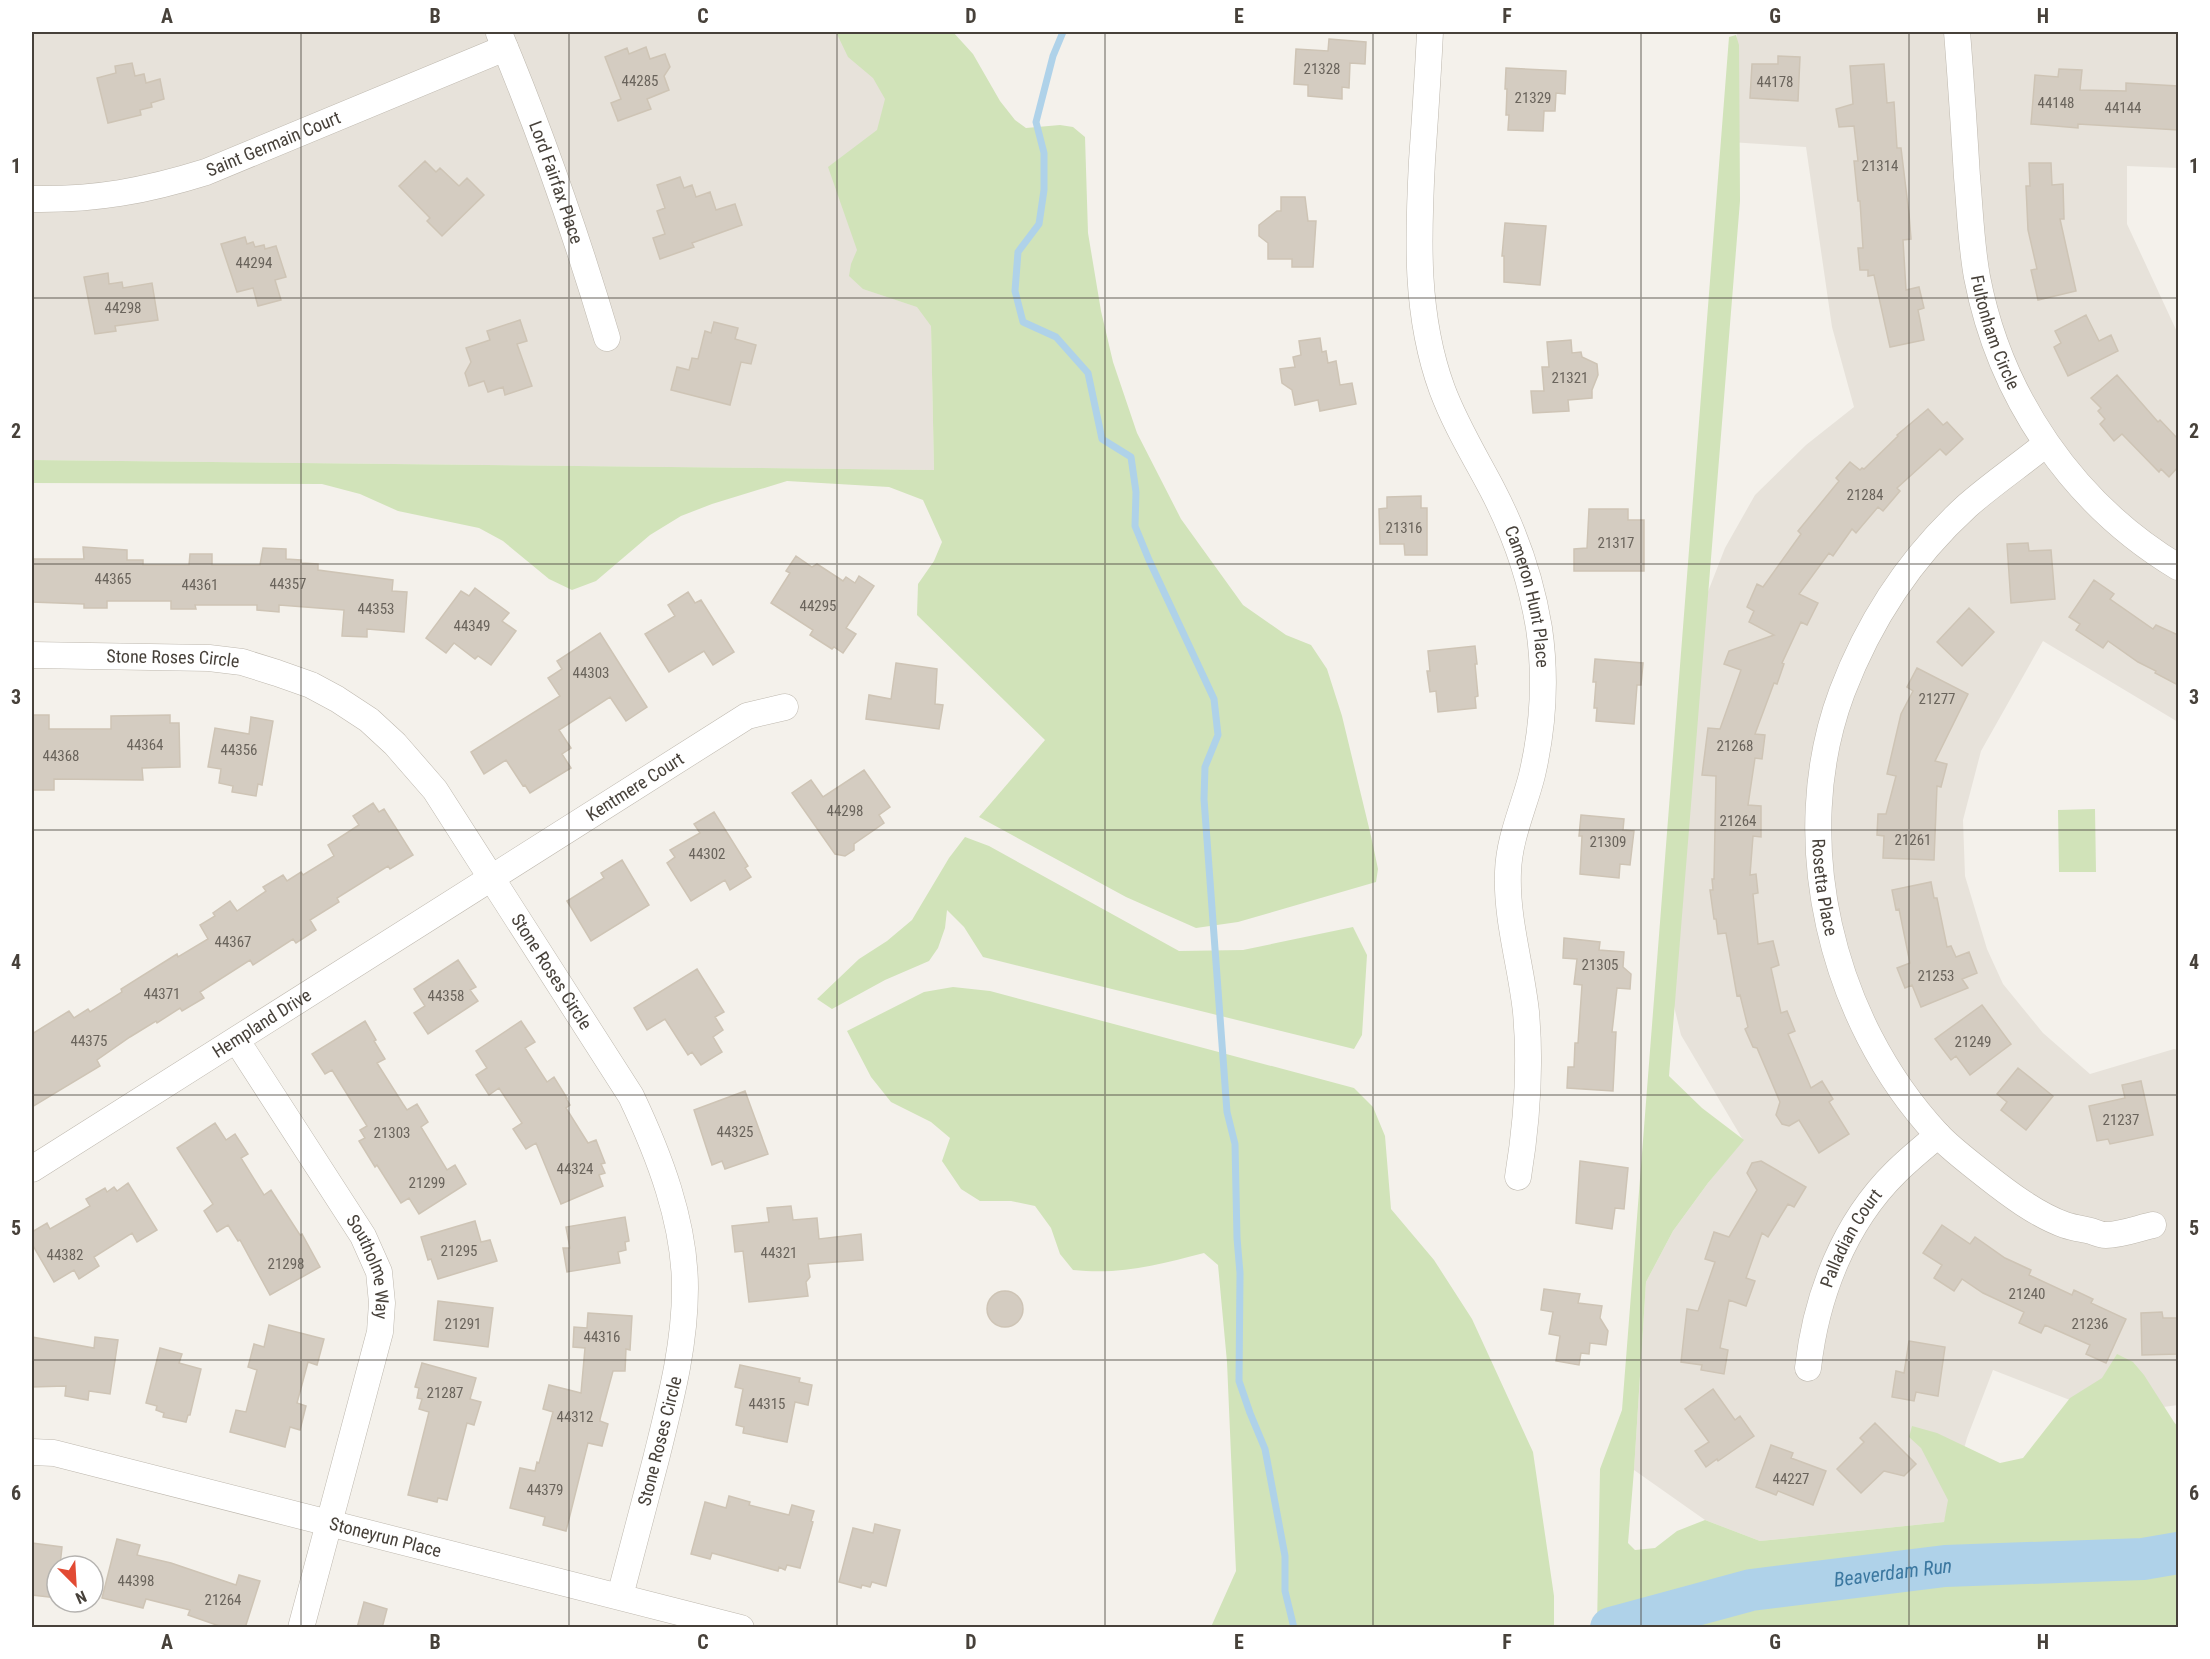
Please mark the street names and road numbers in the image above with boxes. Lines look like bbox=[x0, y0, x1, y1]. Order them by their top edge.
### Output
street label: Saint Germain Court bbox=[203, 106, 344, 181]
street label: Lord Fairfax Place bbox=[525, 118, 588, 246]
street label: Fultonham Circle bbox=[1967, 273, 2024, 393]
street label: Cameron Hunt Place bbox=[1500, 522, 1554, 668]
street label: Stone Roses Circle bbox=[106, 645, 241, 672]
street label: Kentmere Court bbox=[582, 748, 687, 825]
street label: Rosetta Place bbox=[1808, 838, 1842, 938]
street label: Stone Roses Circle bbox=[507, 910, 597, 1033]
street label: Hempland Drive bbox=[208, 984, 315, 1062]
street label: Palladian Court bbox=[1816, 1184, 1886, 1290]
street label: Southolme Way bbox=[342, 1211, 393, 1320]
street label: Stone Roses Circle bbox=[633, 1374, 686, 1508]
street label: Stoneyrun Place bbox=[327, 1513, 444, 1561]

